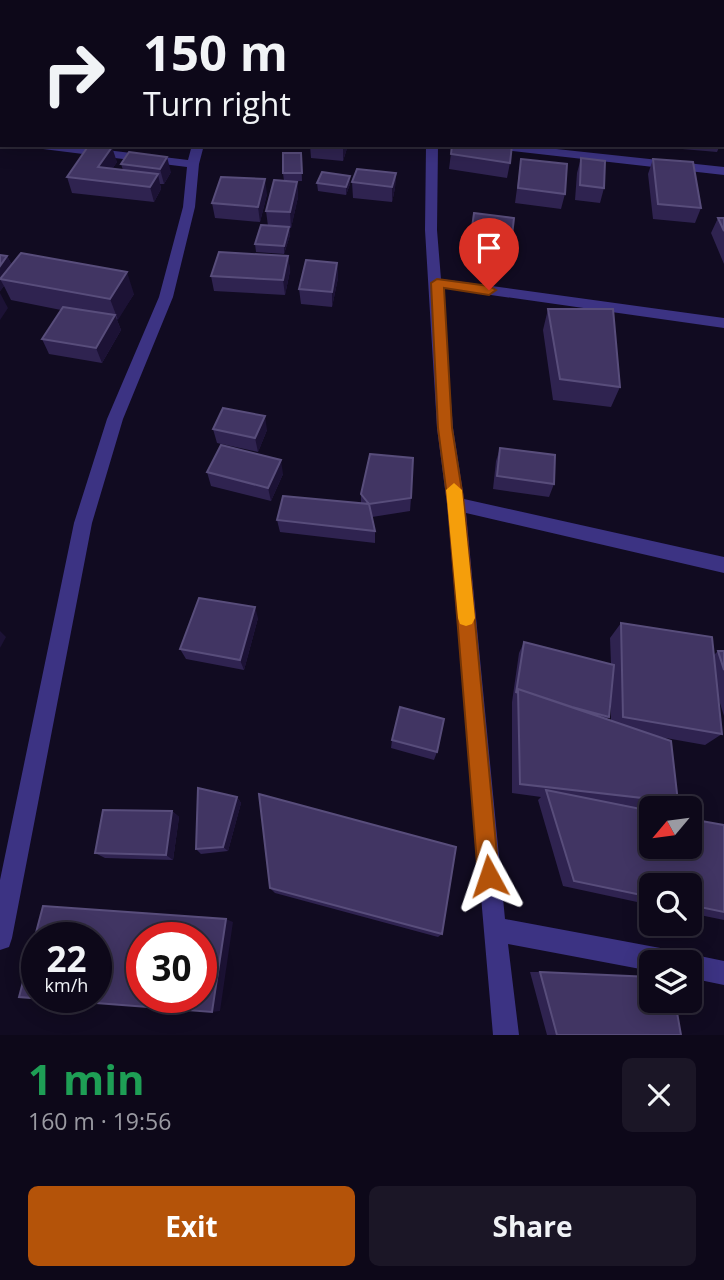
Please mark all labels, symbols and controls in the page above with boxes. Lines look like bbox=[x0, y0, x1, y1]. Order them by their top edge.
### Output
text: 150 m bbox=[143, 19, 288, 85]
icon: right bbox=[28, 28, 119, 119]
text: Turn right bbox=[143, 82, 291, 125]
pin bbox=[459, 218, 519, 290]
icon: arrive bbox=[470, 229, 508, 267]
north arrow bbox=[639, 796, 702, 859]
map controls bbox=[639, 796, 702, 1013]
position arrow bbox=[452, 839, 526, 913]
button: search bbox=[639, 873, 702, 936]
speed limit sign: 30 bbox=[126, 922, 217, 1013]
text: 22 bbox=[46, 935, 87, 982]
button: layers bbox=[639, 950, 702, 1013]
text: km/h bbox=[45, 973, 88, 997]
text: 1 min bbox=[28, 1050, 145, 1107]
button: close bbox=[622, 1058, 696, 1132]
text: 160 m · 19:56 bbox=[28, 1105, 171, 1137]
button: Exit bbox=[28, 1186, 355, 1266]
button: Share bbox=[369, 1186, 696, 1266]

